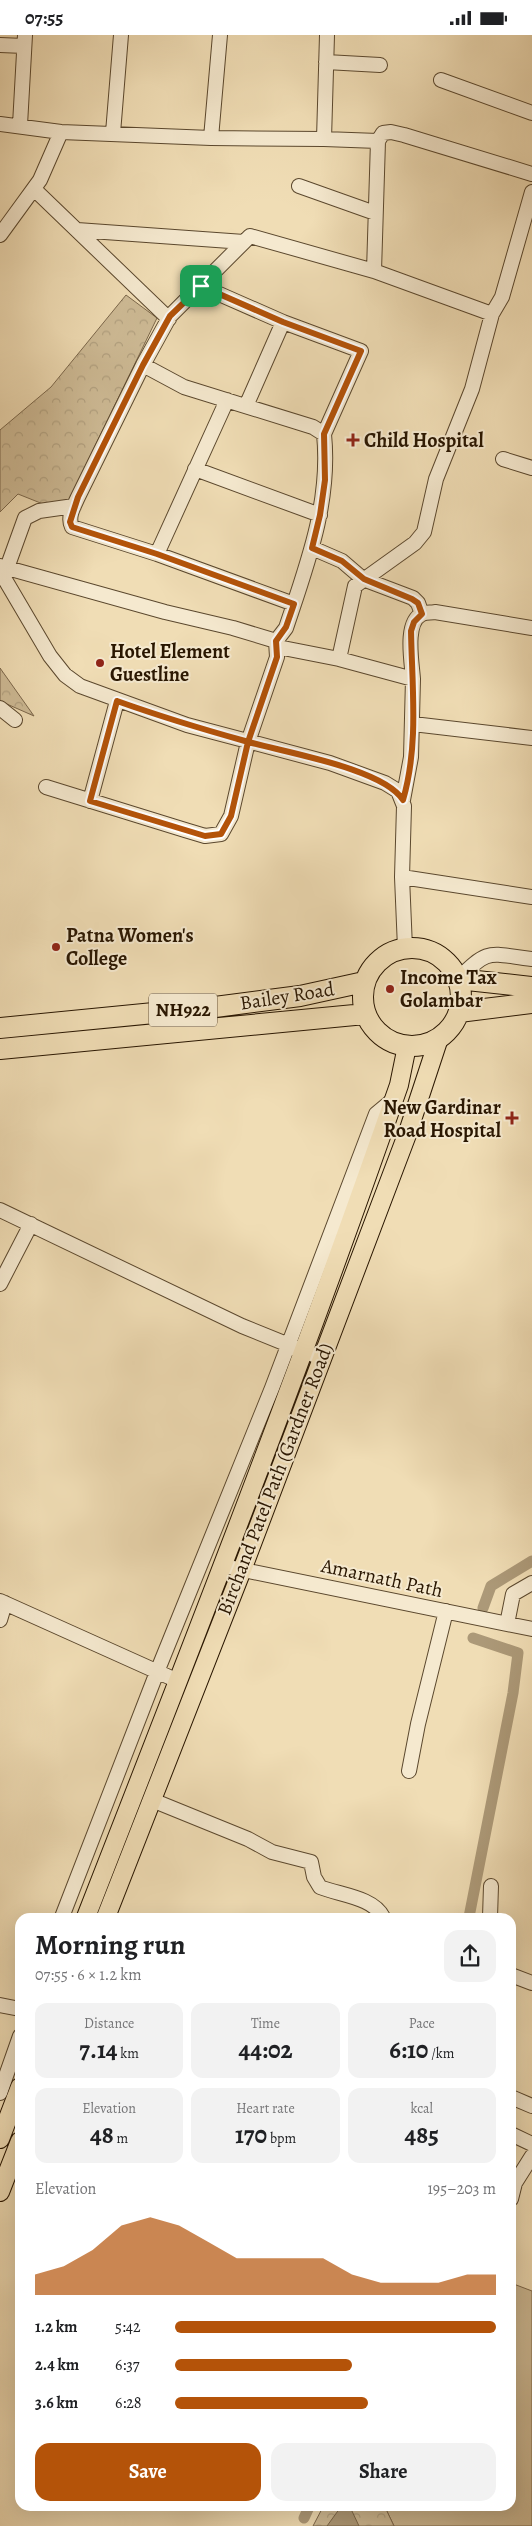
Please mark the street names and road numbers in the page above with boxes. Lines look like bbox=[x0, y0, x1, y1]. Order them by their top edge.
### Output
street label: Bailey Road bbox=[238, 975, 336, 1017]
road number: NH922 bbox=[149, 993, 217, 1027]
street label: Birchand Patel Path (Gardner Road) bbox=[211, 1339, 339, 1619]
street label: Amarnath Path bbox=[318, 1552, 446, 1604]

